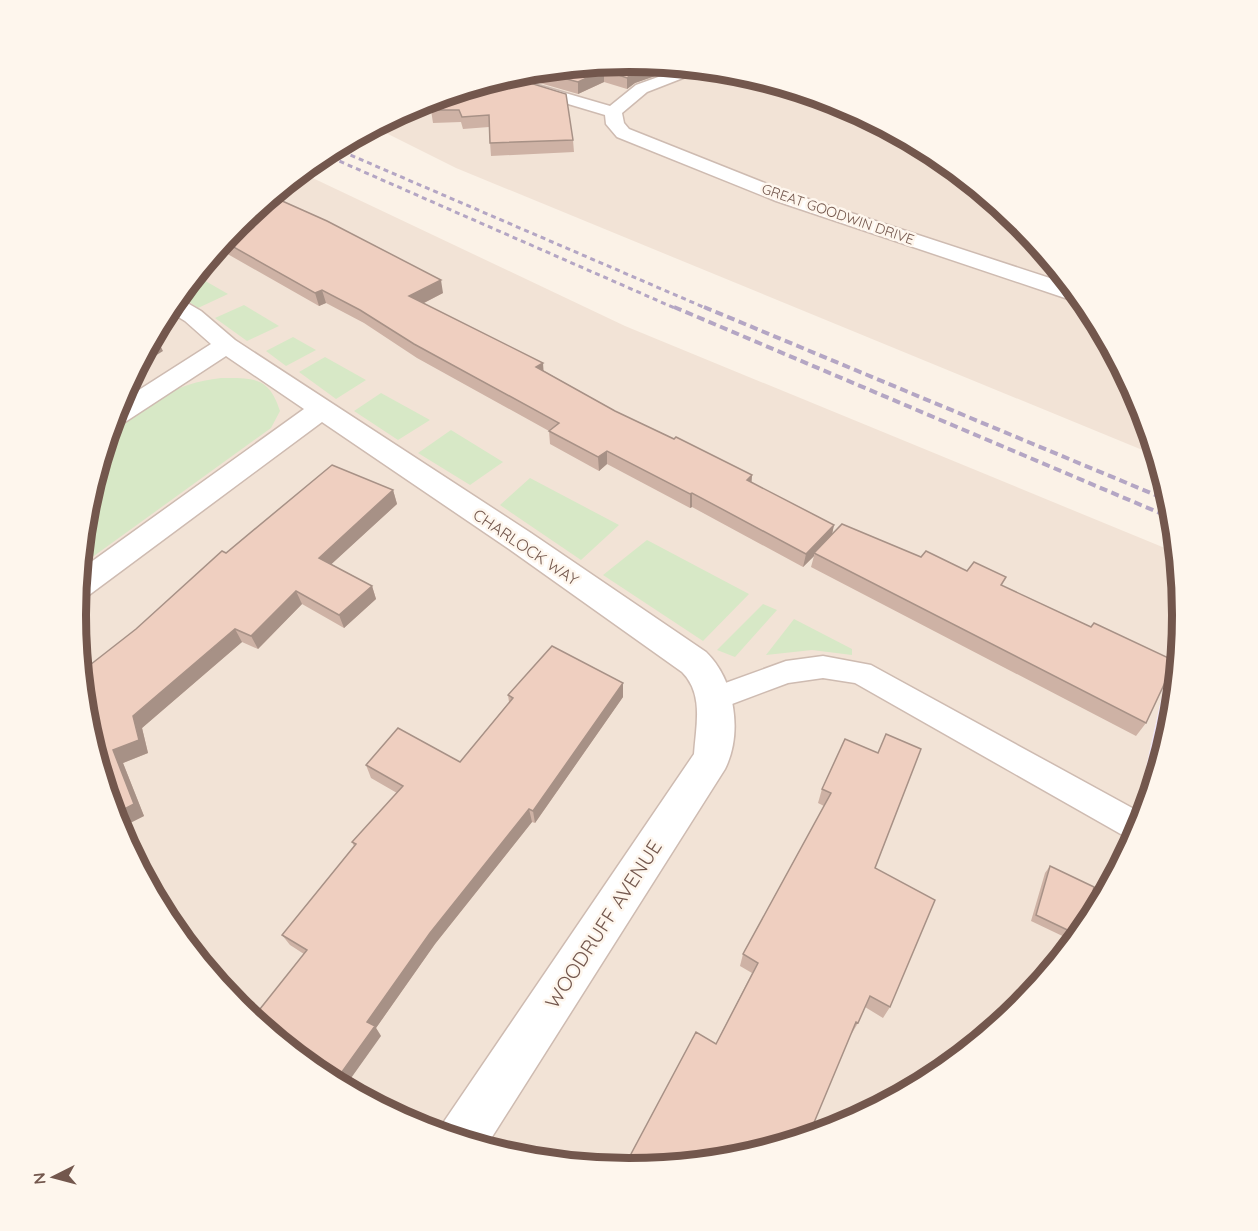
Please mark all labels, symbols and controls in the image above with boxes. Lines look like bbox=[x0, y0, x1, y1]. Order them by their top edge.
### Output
street label: GREAT GOODWIN DRIVE bbox=[759, 179, 917, 249]
street label: CHARLOCK WAY bbox=[469, 504, 583, 590]
street label: WOODRUFF AVENUE bbox=[539, 835, 667, 1013]
north arrow bbox=[24, 1147, 84, 1207]
text: N bbox=[29, 1172, 50, 1185]

